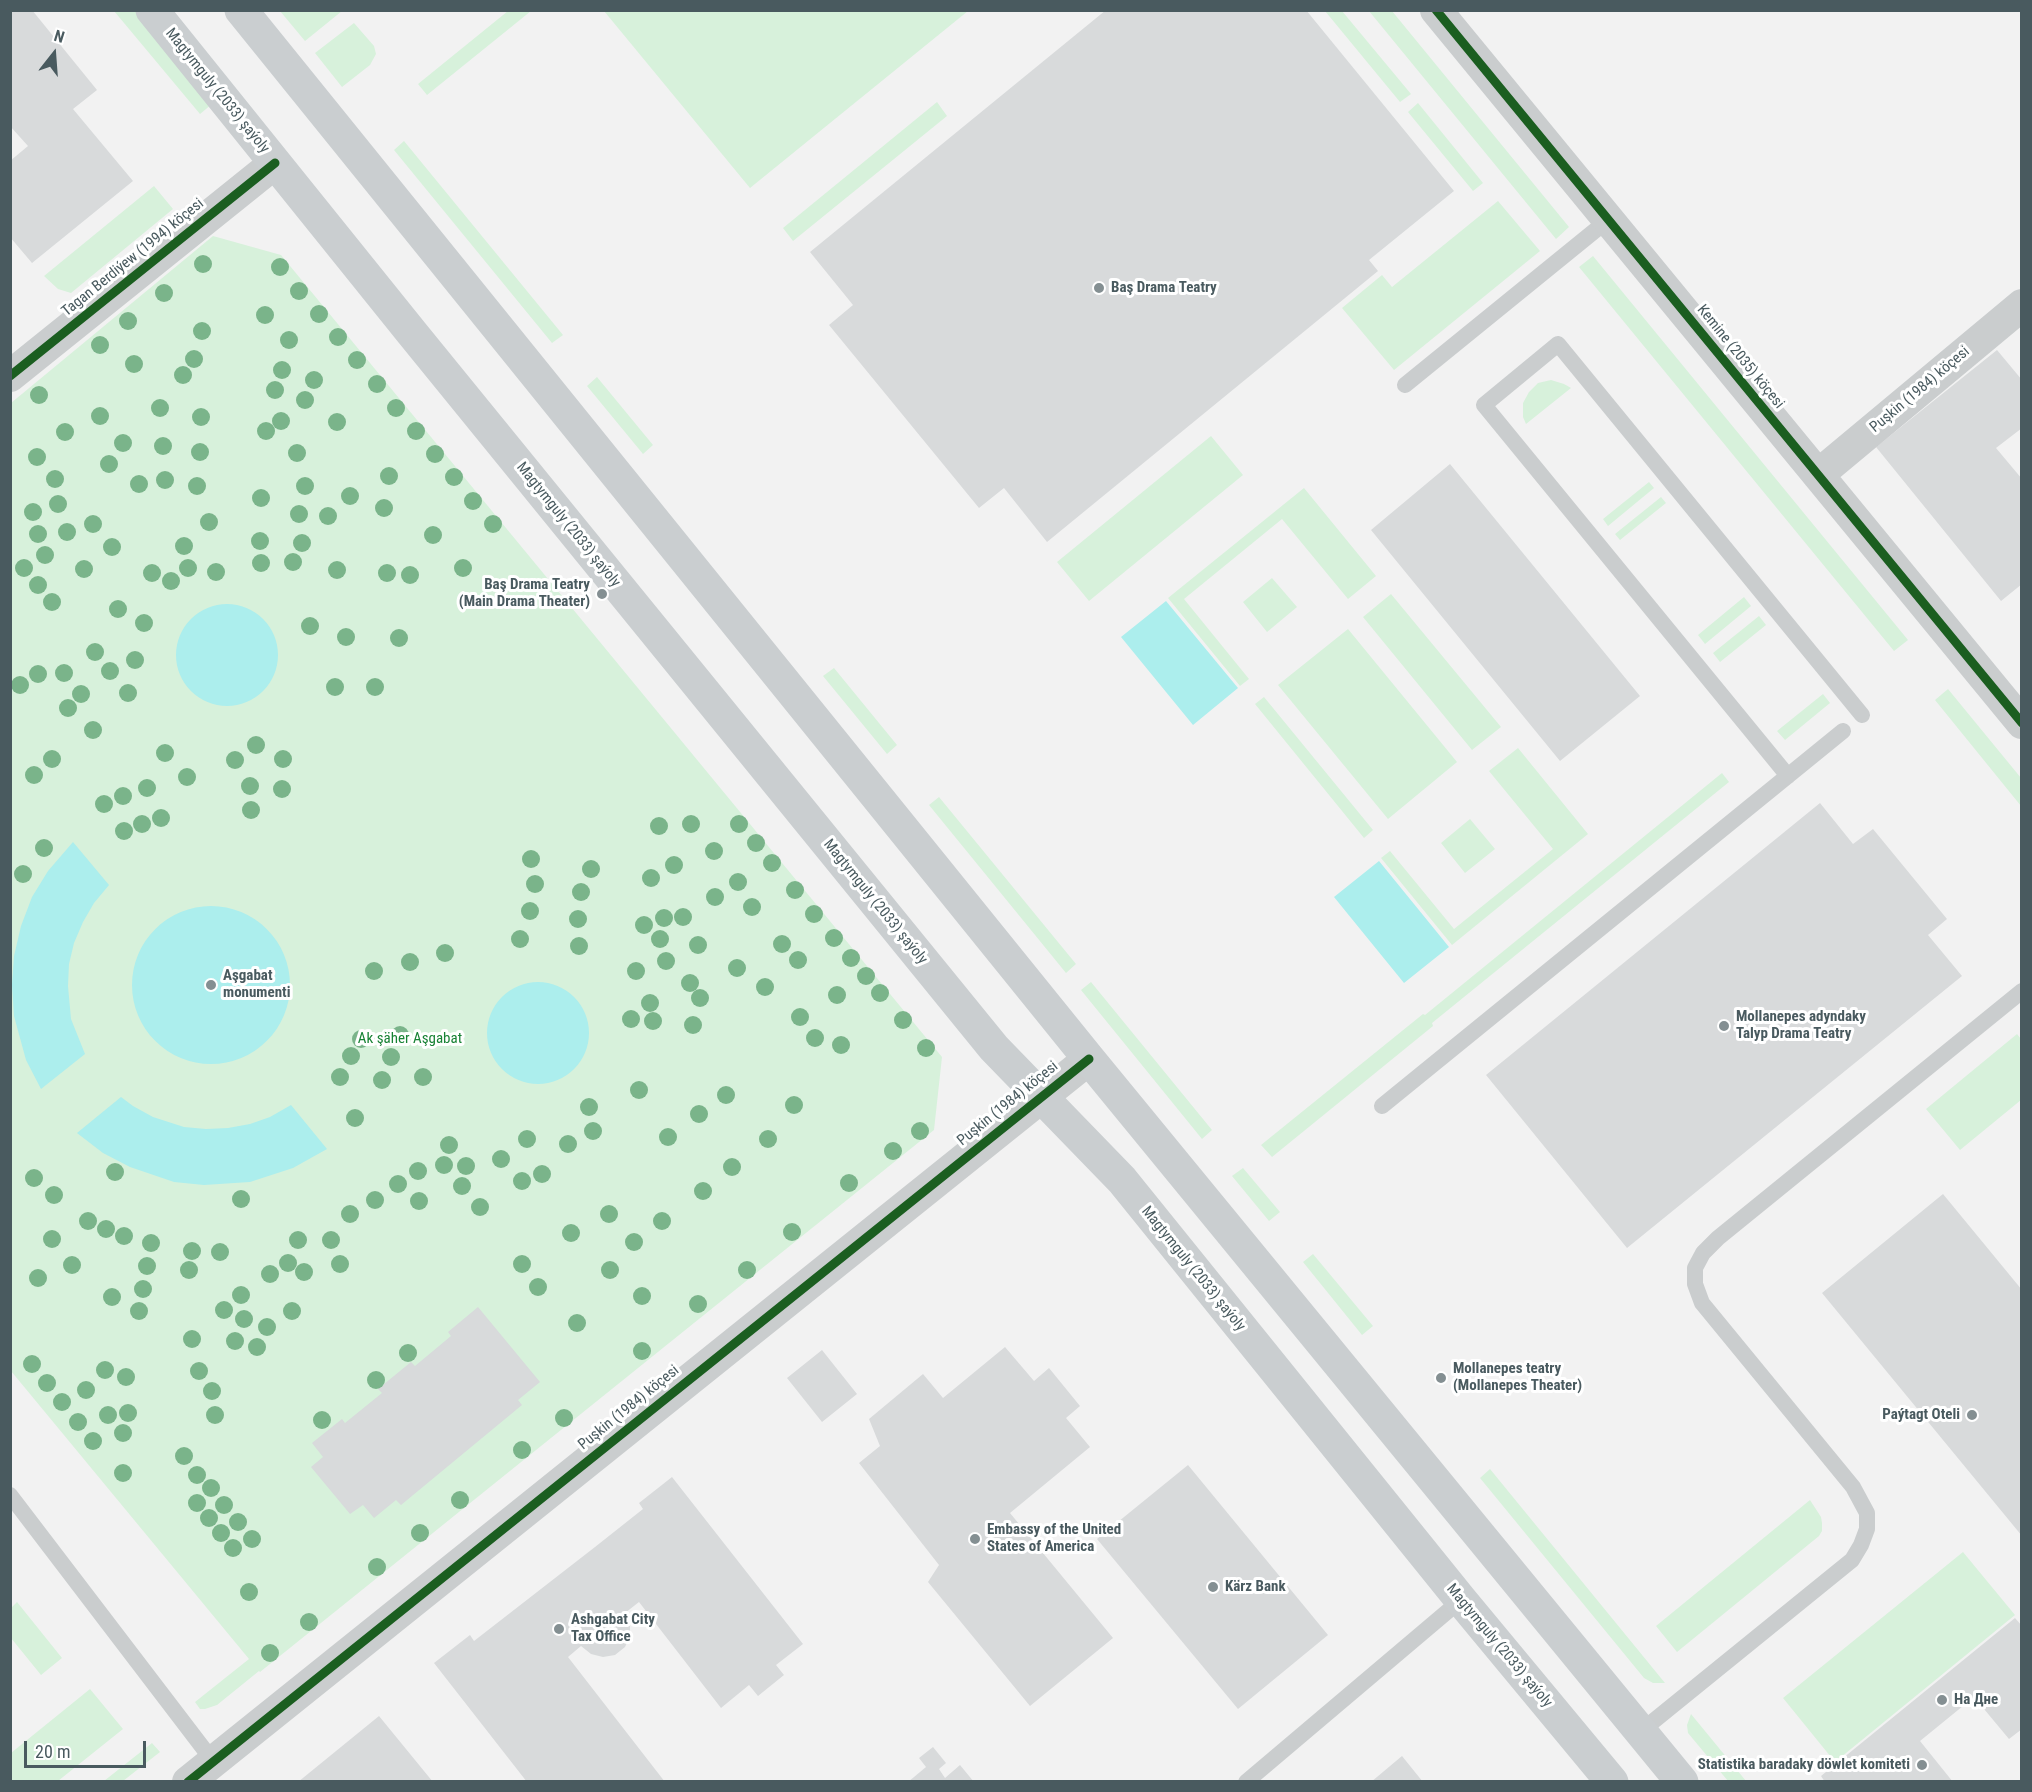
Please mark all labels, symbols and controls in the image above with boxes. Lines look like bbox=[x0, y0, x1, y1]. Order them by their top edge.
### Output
north arrow bbox=[24, 24, 84, 84]
street label: Magtymguly (2033) şaýoly bbox=[161, 25, 273, 157]
text: N bbox=[52, 26, 67, 47]
street label: Tagan Berdiýew (1994) köçesi bbox=[58, 195, 208, 321]
place label: Baş Drama Teatry bbox=[1111, 279, 1217, 297]
marker: Baş Drama Teatry bbox=[1092, 281, 1106, 295]
street label: Kemine (2035) köçesi bbox=[1693, 301, 1787, 413]
street label: Puşkin (1984) köçesi bbox=[1867, 343, 1973, 437]
street label: Magtymguly (2033) şaýoly bbox=[512, 459, 624, 591]
place label: Baş Drama Teatry (Main Drama Theater) bbox=[459, 576, 590, 611]
marker: Baş Drama Teatry (Main Drama Theater) bbox=[595, 587, 609, 601]
street label: Magtymguly (2033) şaýoly bbox=[819, 836, 931, 968]
place label: Aşgabat monumenti bbox=[223, 967, 290, 1002]
marker: Aşgabat monumenti bbox=[204, 978, 218, 992]
place label: Mollanepes adyndaky Talyp Drama Teatry bbox=[1736, 1008, 1866, 1043]
marker: Mollanepes adyndaky Talyp Drama Teatry bbox=[1717, 1019, 1731, 1033]
park label: Ak şäher Aşgabat bbox=[358, 1030, 462, 1048]
street label: Puşkin (1984) köçesi bbox=[954, 1058, 1062, 1150]
street label: Magtymguly (2033) şaýoly bbox=[1137, 1203, 1249, 1335]
place label: Mollanepes teatry (Mollanepes Theater) bbox=[1453, 1360, 1582, 1395]
street label: Puşkin (1984) köçesi bbox=[575, 1362, 683, 1454]
marker: Mollanepes teatry (Mollanepes Theater) bbox=[1434, 1371, 1448, 1385]
place label: Paýtagt Oteli bbox=[1882, 1406, 1960, 1424]
marker: Paýtagt Oteli bbox=[1965, 1408, 1979, 1422]
place label: Embassy of the United States of America bbox=[987, 1521, 1121, 1556]
marker: Embassy of the United States of America bbox=[968, 1532, 982, 1546]
place label: Kärz Bank bbox=[1225, 1578, 1286, 1596]
marker: Kärz Bank bbox=[1206, 1580, 1220, 1594]
street label: Magtymguly (2033) şaýoly bbox=[1442, 1581, 1556, 1711]
place label: Ashgabat City Tax Office bbox=[571, 1611, 655, 1646]
marker: Ashgabat City Tax Office bbox=[552, 1622, 566, 1636]
place label: На Дне bbox=[1954, 1691, 1998, 1709]
marker: На Дне bbox=[1935, 1693, 1949, 1707]
scale bar bbox=[27, 1729, 148, 1767]
text: 20 m bbox=[35, 1741, 70, 1762]
place label: Statistika baradaky döwlet komiteti bbox=[1698, 1756, 1910, 1774]
marker: Statistika baradaky döwlet komiteti bbox=[1915, 1758, 1929, 1772]

